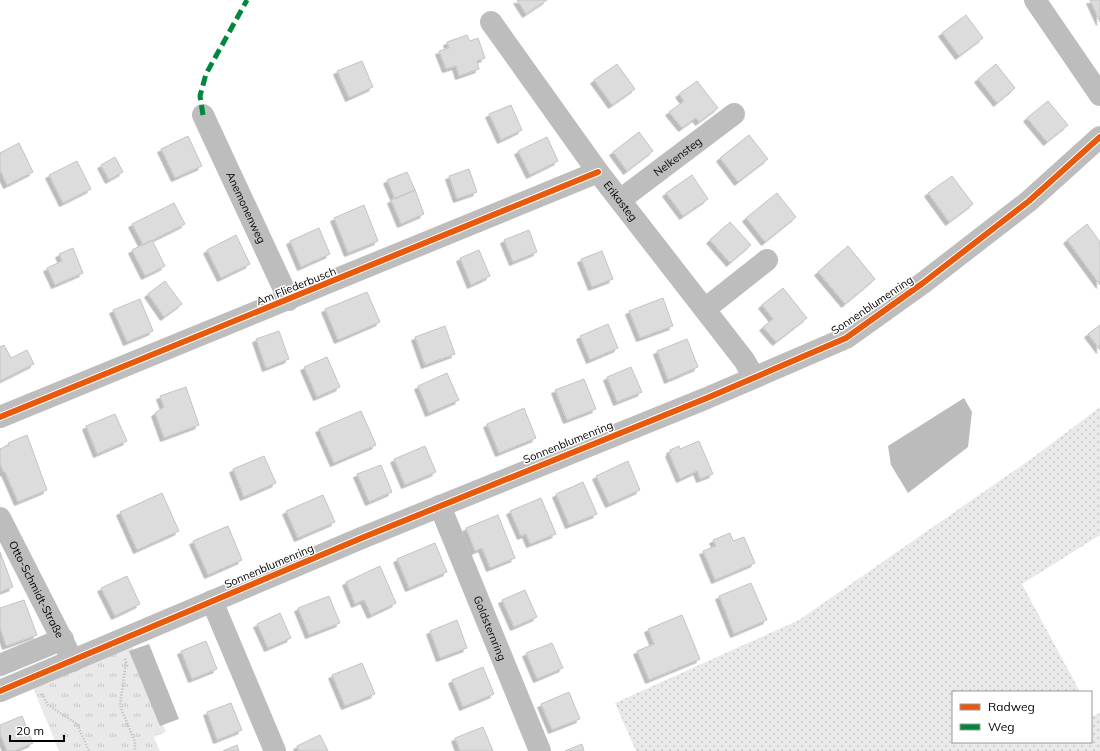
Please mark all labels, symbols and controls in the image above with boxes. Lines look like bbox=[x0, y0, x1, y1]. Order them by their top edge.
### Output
street label: Nelkensteg bbox=[651, 134, 704, 179]
street label: Anemonenweg bbox=[223, 169, 269, 246]
street label: Erikasteg bbox=[601, 178, 641, 224]
street label: Am Fliederbusch bbox=[254, 264, 338, 308]
street label: Sonnenblumenring bbox=[828, 272, 916, 338]
street label: Sonnenblumenring bbox=[521, 418, 615, 466]
street label: Otto-Schmidt-Straße bbox=[6, 538, 67, 640]
street label: Sonnenblumenring bbox=[222, 541, 316, 591]
street label: Goldsternring bbox=[470, 594, 509, 663]
legend bbox=[952, 691, 1092, 743]
text: Radweg bbox=[988, 699, 1035, 714]
scale bar bbox=[10, 717, 64, 743]
text: Weg bbox=[988, 719, 1014, 734]
text: 20 m bbox=[16, 723, 44, 738]

